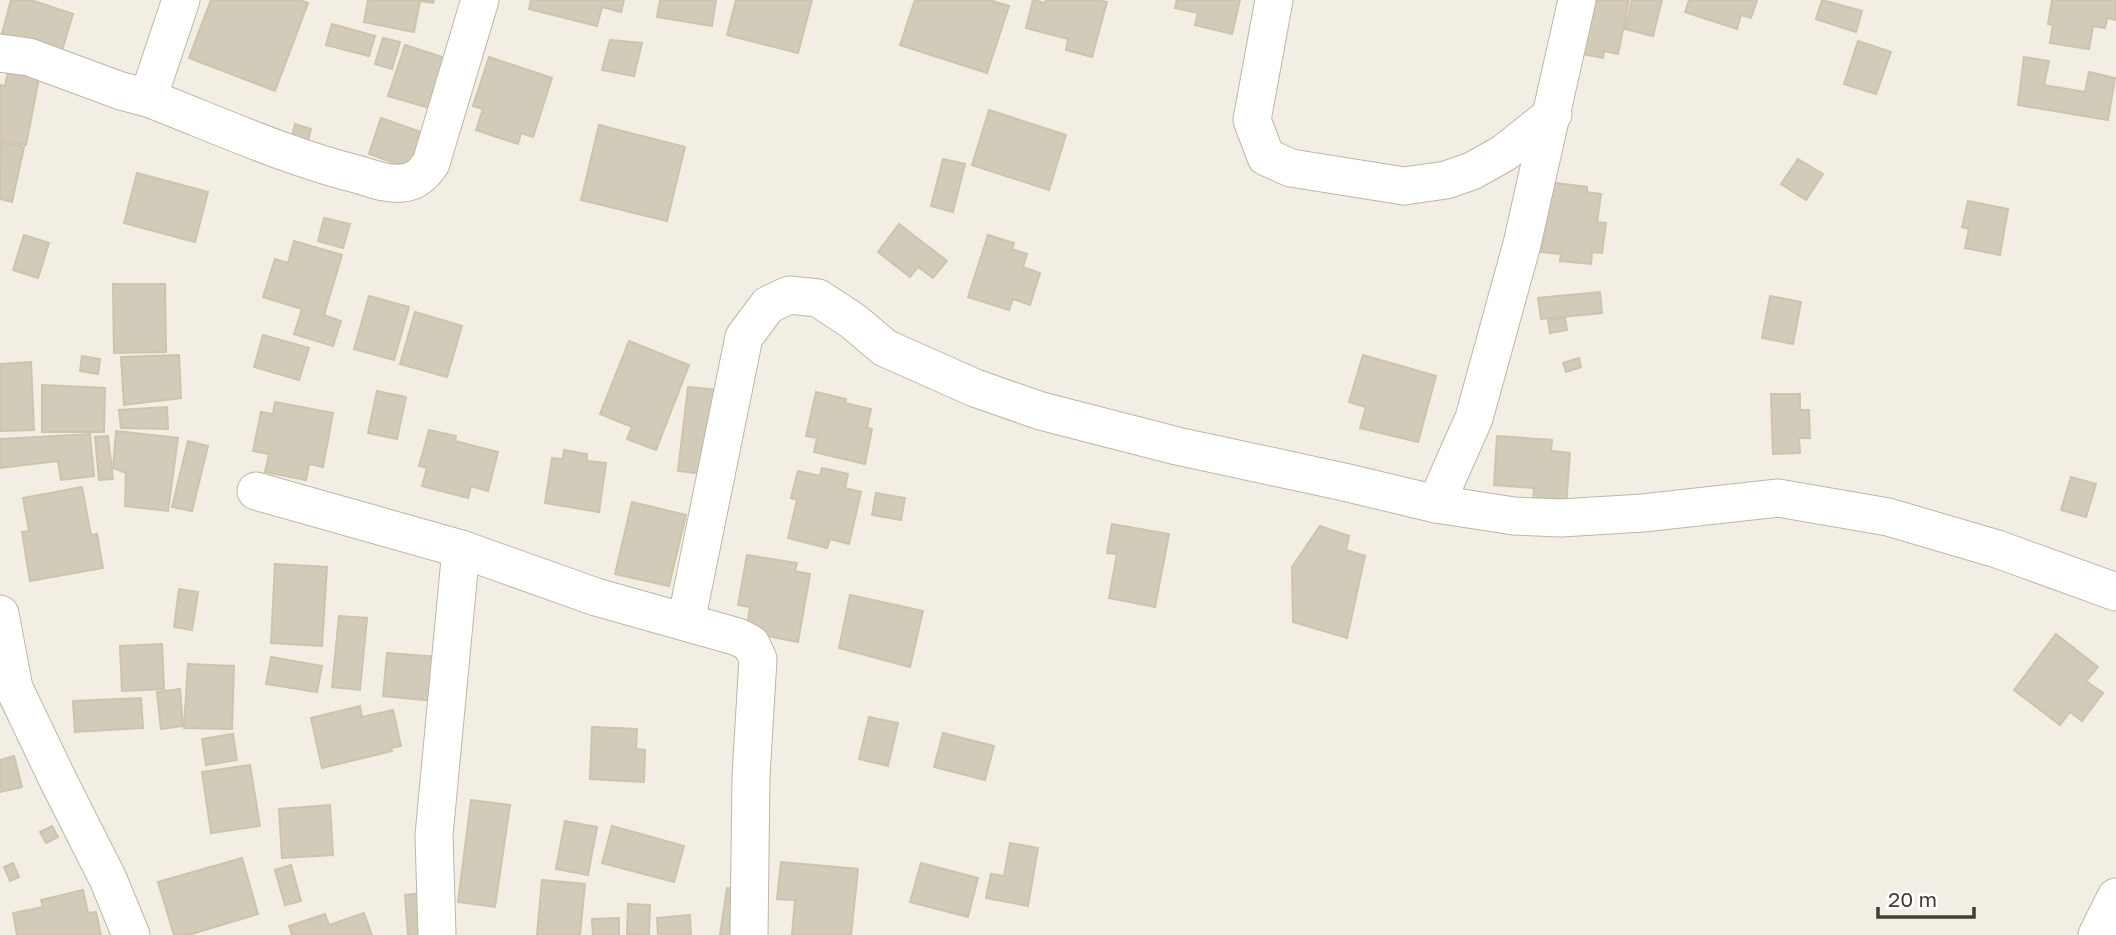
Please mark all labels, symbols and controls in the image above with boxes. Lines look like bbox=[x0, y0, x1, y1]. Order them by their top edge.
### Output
scale bar bbox=[1878, 876, 1974, 920]
text: 20 m bbox=[1888, 886, 1937, 912]

